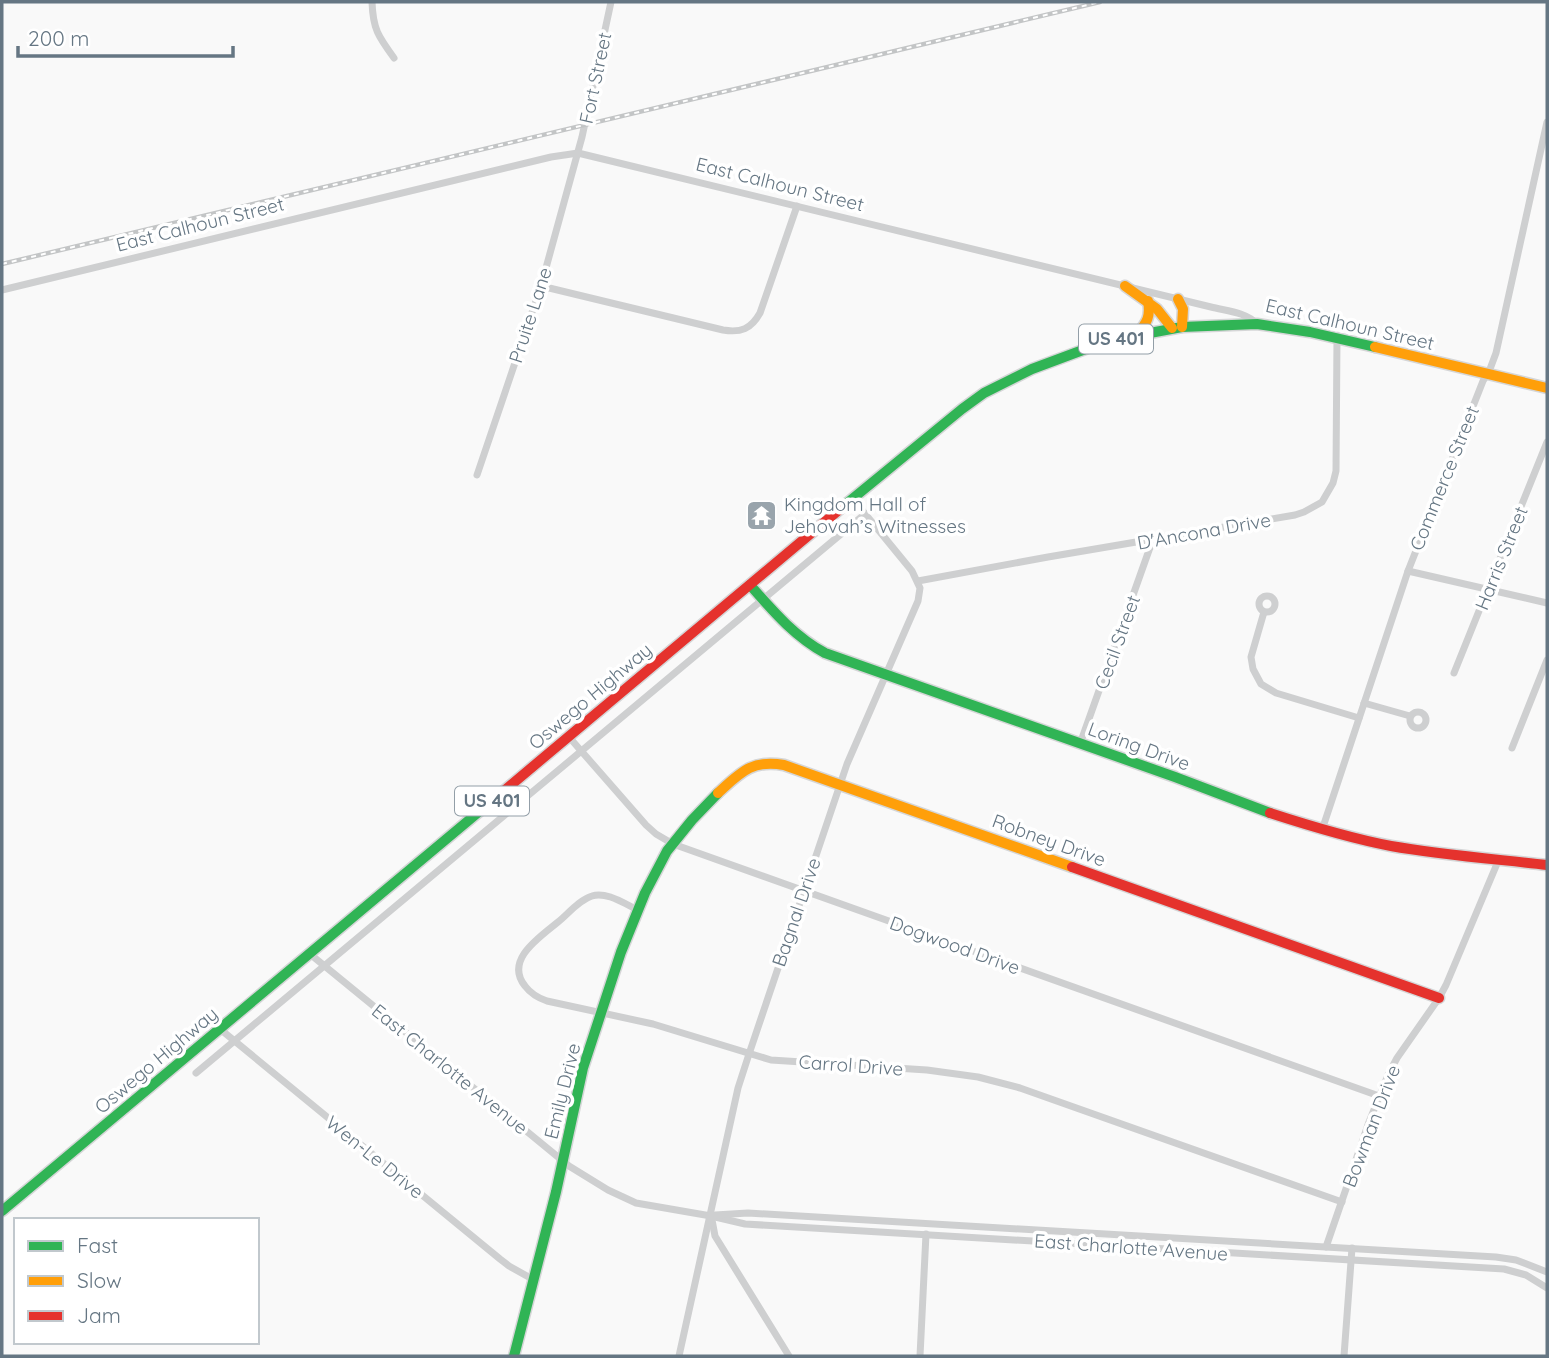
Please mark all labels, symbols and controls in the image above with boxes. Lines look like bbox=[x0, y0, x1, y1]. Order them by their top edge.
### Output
scale bar bbox=[18, 14, 233, 58]
text: 200 m bbox=[28, 25, 90, 51]
street label: Fort Street bbox=[574, 30, 616, 126]
street label: East Calhoun Street bbox=[693, 152, 867, 216]
street label: East Calhoun Street bbox=[113, 192, 287, 256]
street label: Pruite Lane bbox=[503, 264, 557, 366]
street label: East Calhoun Street bbox=[1263, 293, 1437, 355]
road number: US 401 bbox=[1079, 324, 1153, 354]
street label: Commerce Street bbox=[1404, 402, 1484, 554]
place label: Kingdom Hall of Jehovah’s Witnesses bbox=[784, 492, 966, 538]
temple icon: Kingdom Hall of Jehovah’s Witnesses bbox=[744, 498, 778, 532]
street label: Harris Street bbox=[1469, 503, 1533, 613]
street label: D'Ancona Drive bbox=[1135, 507, 1273, 555]
street label: Cecil Street bbox=[1089, 592, 1145, 692]
street label: Oswego Highway bbox=[523, 637, 657, 755]
street label: Loring Drive bbox=[1085, 716, 1193, 776]
road number: US 401 bbox=[455, 786, 529, 816]
street label: Robney Drive bbox=[989, 808, 1109, 872]
street label: Bagnal Drive bbox=[766, 854, 826, 970]
street label: Dogwood Drive bbox=[887, 910, 1023, 980]
street label: East Charlotte Avenue bbox=[367, 999, 533, 1139]
street label: Oswego Highway bbox=[89, 1001, 223, 1119]
street label: Emily Drive bbox=[539, 1041, 585, 1141]
street label: Carrol Drive bbox=[798, 1049, 904, 1081]
street label: Bowman Drive bbox=[1337, 1062, 1405, 1190]
street label: Wen-Le Drive bbox=[321, 1110, 429, 1204]
legend bbox=[14, 1218, 259, 1344]
street label: East Charlotte Avenue bbox=[1033, 1228, 1229, 1266]
text: Fast bbox=[77, 1232, 118, 1258]
text: Slow bbox=[77, 1267, 122, 1293]
text: Jam bbox=[77, 1302, 121, 1328]

